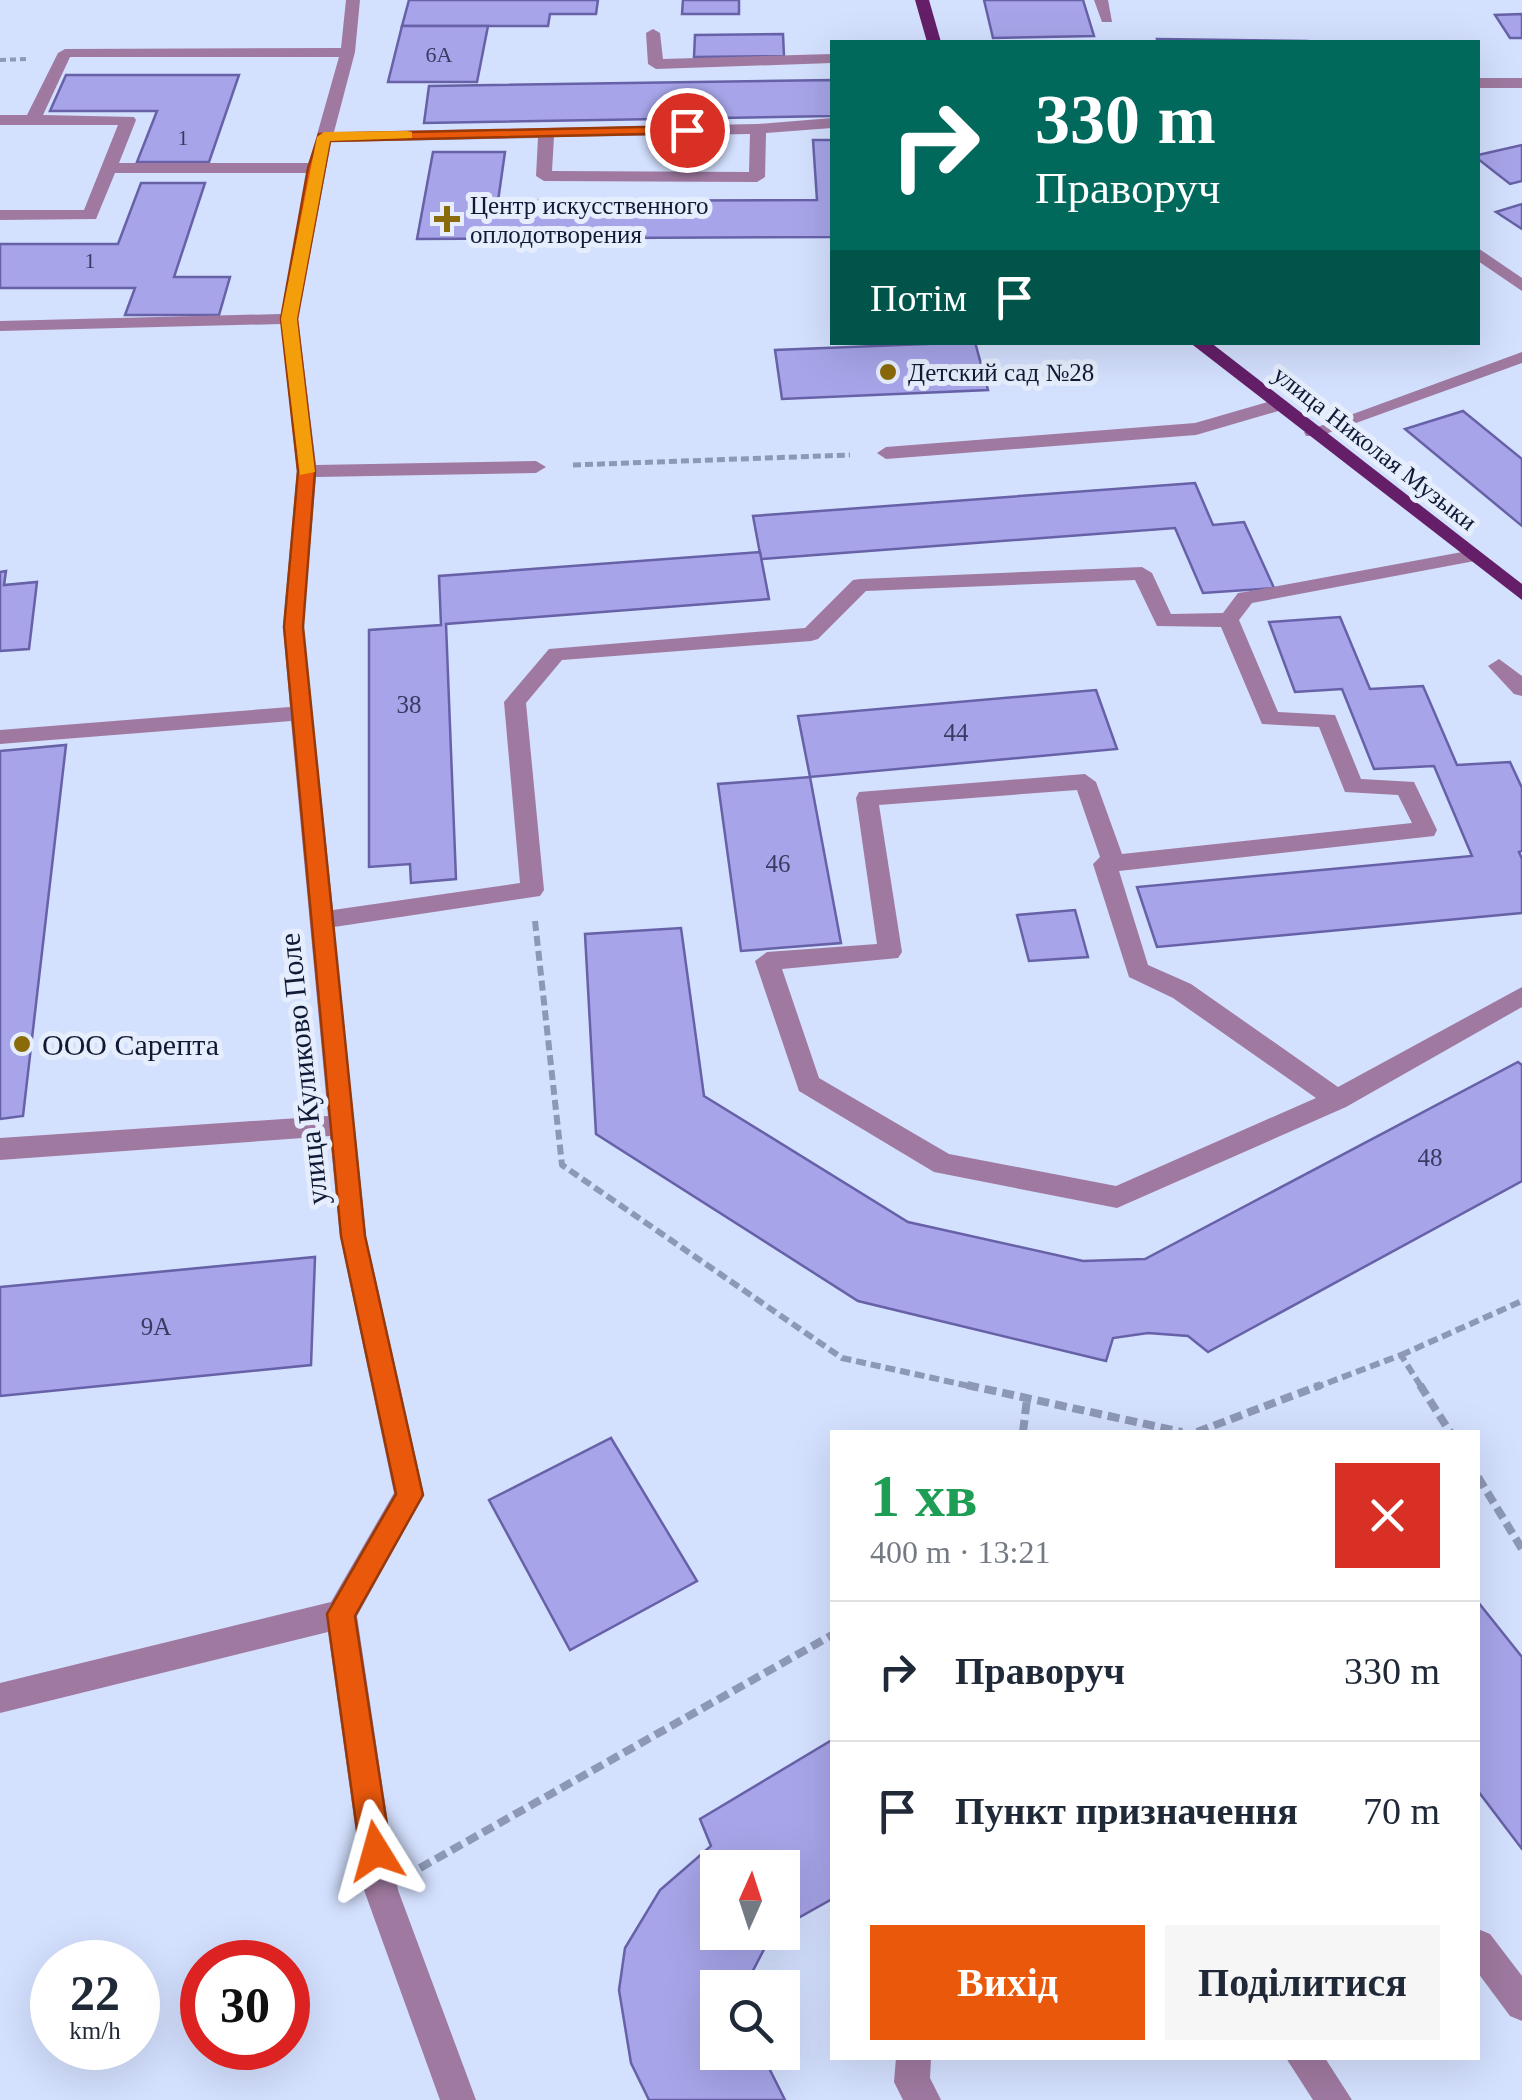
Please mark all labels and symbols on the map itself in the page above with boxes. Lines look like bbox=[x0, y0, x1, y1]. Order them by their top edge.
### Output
house number: 6А bbox=[426, 42, 453, 67]
pin bbox=[645, 88, 730, 173]
house number: 1 bbox=[178, 125, 189, 150]
place label: Центр искусственного оплодотворения bbox=[470, 192, 709, 248]
marker: Центр искусственного оплодотворения bbox=[434, 206, 460, 232]
house number: 1 bbox=[85, 248, 96, 273]
place label: Детский сад №28 bbox=[908, 359, 1094, 386]
street label: улица Николая Музыки bbox=[1268, 360, 1482, 536]
marker: Детский сад №28 bbox=[877, 361, 899, 383]
house number: 38 bbox=[397, 691, 422, 718]
house number: 44 bbox=[944, 719, 969, 746]
house number: 46 bbox=[766, 850, 791, 877]
street label: улица Куликово Поле bbox=[272, 931, 334, 1207]
place label: ООО Сарепта bbox=[42, 1028, 219, 1061]
marker: ООО Сарепта bbox=[11, 1033, 33, 1055]
house number: 48 bbox=[1418, 1144, 1443, 1171]
house number: 9А bbox=[141, 1313, 171, 1340]
position arrow bbox=[324, 1799, 428, 1903]
north arrow bbox=[700, 1850, 800, 1950]
speed limit sign: 30 bbox=[180, 1940, 310, 2070]

